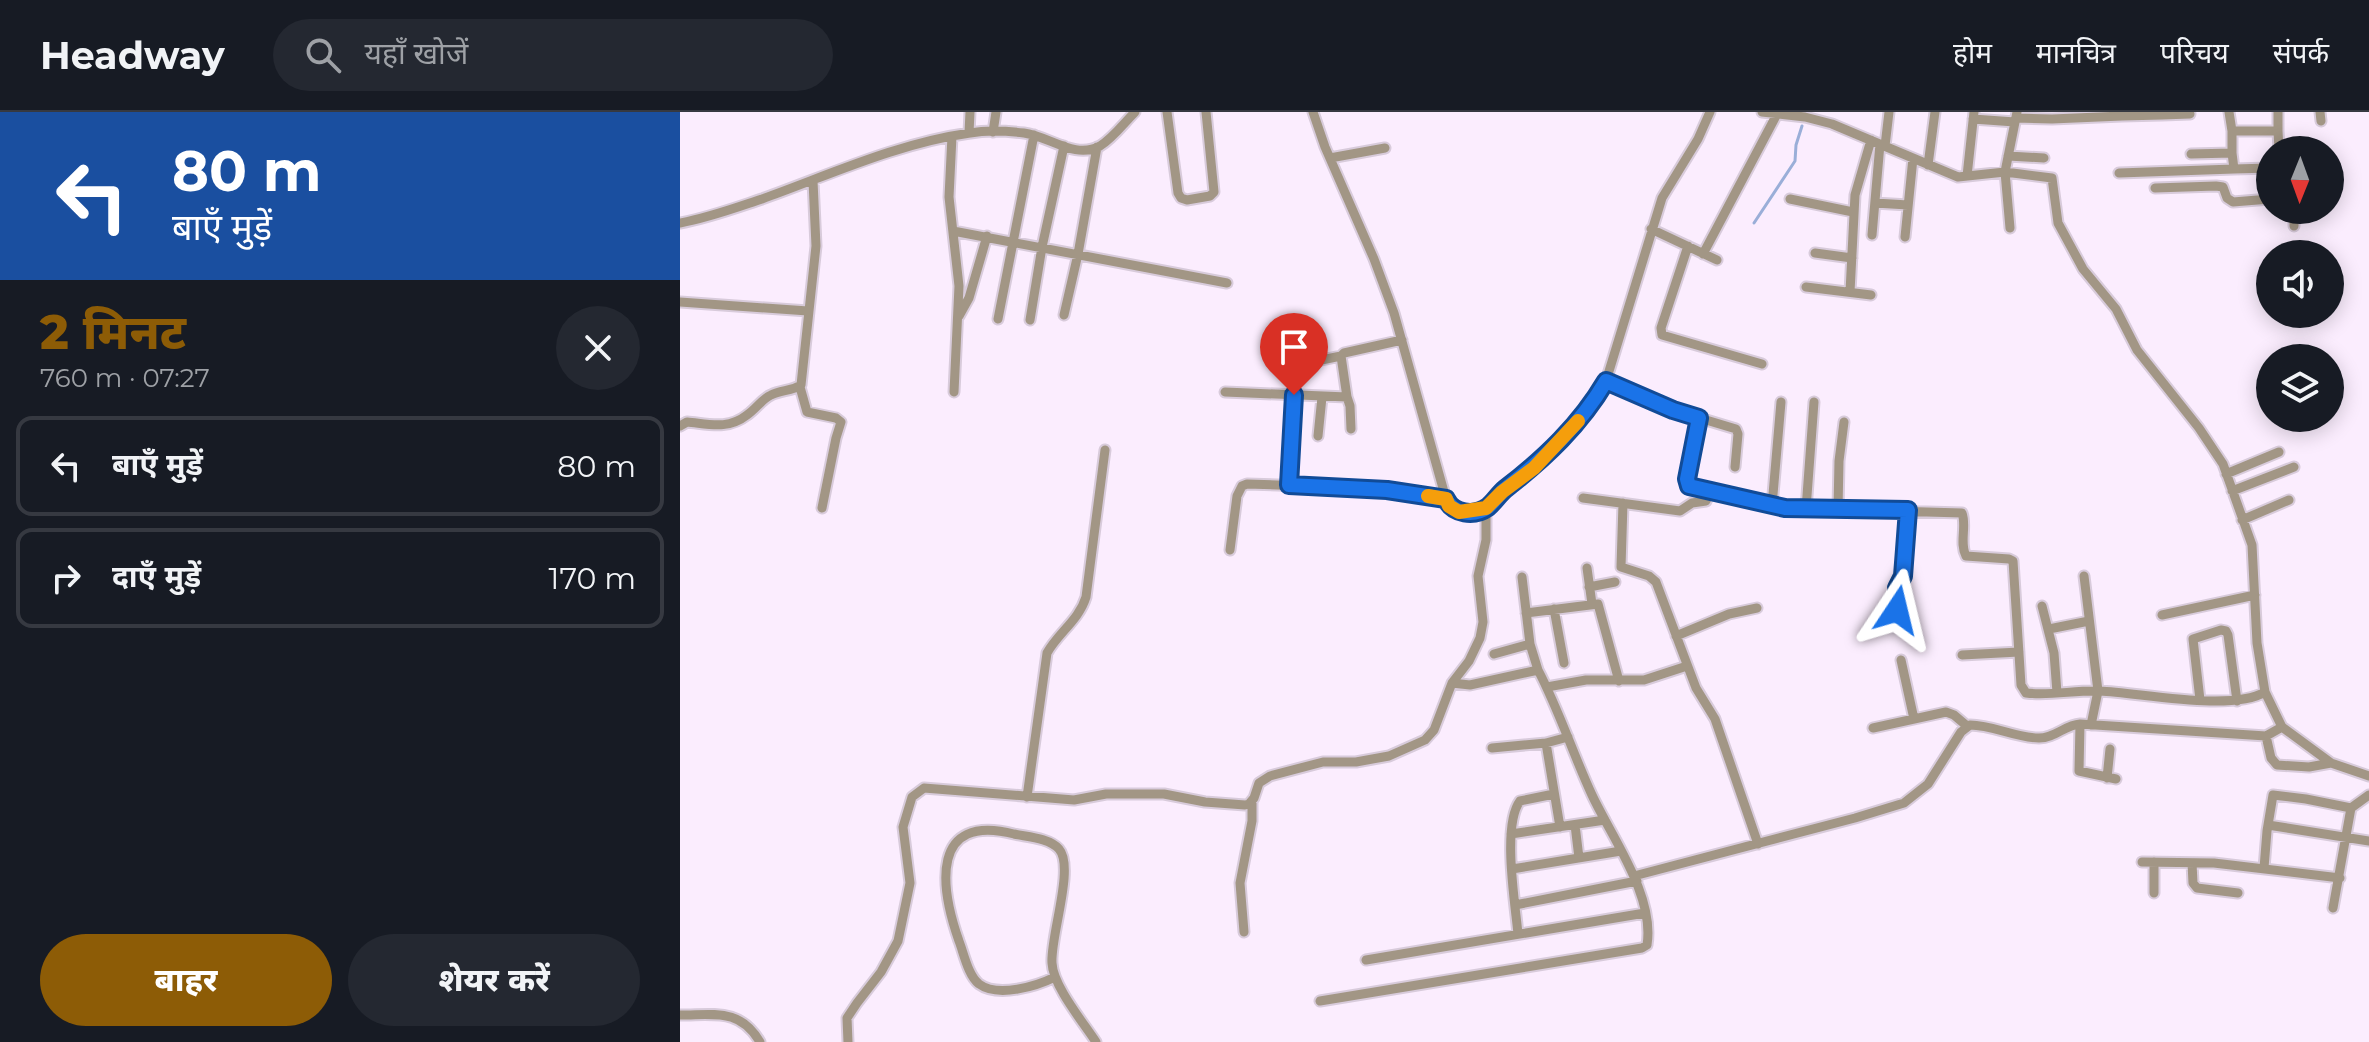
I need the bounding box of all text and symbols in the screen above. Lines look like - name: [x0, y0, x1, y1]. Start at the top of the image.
- search box: [273, 19, 833, 91]
- text: Headway: [40, 32, 225, 79]
- icon: search: [301, 33, 345, 77]
- text: यहाँ खोजें: [365, 35, 468, 72]
- text: होम: [1953, 36, 1992, 70]
- text: मानचित्र: [2036, 36, 2116, 70]
- text: परिचय: [2160, 36, 2229, 70]
- text: संपर्क: [2273, 36, 2329, 70]
- north arrow: [2256, 136, 2344, 224]
- map controls: [2256, 136, 2344, 432]
- text: 80 m: [172, 137, 322, 205]
- icon: left: [40, 144, 144, 248]
- text: बाएँ मुड़ें: [172, 205, 272, 249]
- button: sound: [2256, 240, 2344, 328]
- text: 2 मिनट: [40, 303, 186, 361]
- button: close: [556, 306, 640, 390]
- pin: [1260, 313, 1328, 395]
- icon: arrive: [1272, 325, 1316, 369]
- button: layers: [2256, 344, 2344, 432]
- text: 760 m · 07:27: [40, 362, 210, 394]
- icon: left: [44, 444, 88, 488]
- text: बाएँ मुड़ें: [112, 446, 203, 483]
- text: 80 m: [557, 448, 636, 485]
- icon: right: [44, 556, 88, 600]
- text: दाएँ मुड़ें: [112, 558, 201, 595]
- text: 170 m: [549, 560, 636, 597]
- position arrow: [1855, 568, 1939, 652]
- button: बाहर: [40, 934, 332, 1026]
- button: शेयर करें: [348, 934, 640, 1026]

